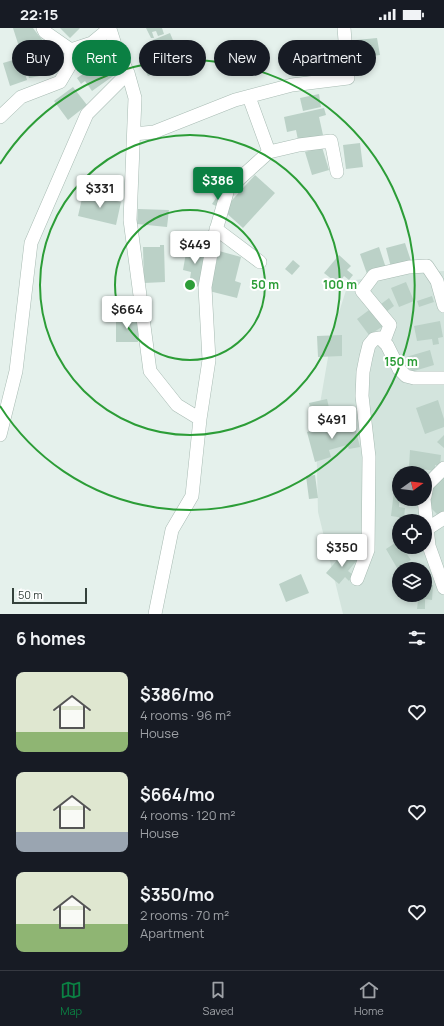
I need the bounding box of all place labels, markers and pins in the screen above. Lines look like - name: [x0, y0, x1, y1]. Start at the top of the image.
- pin: $386: [194, 167, 242, 201]
- pin: $331: [76, 175, 124, 209]
- pin: $449: [171, 231, 219, 265]
- centre of rings: [183, 278, 197, 292]
- pin: $664: [103, 296, 151, 330]
- pin: $491: [308, 406, 356, 440]
- pin: $350: [318, 534, 366, 568]

